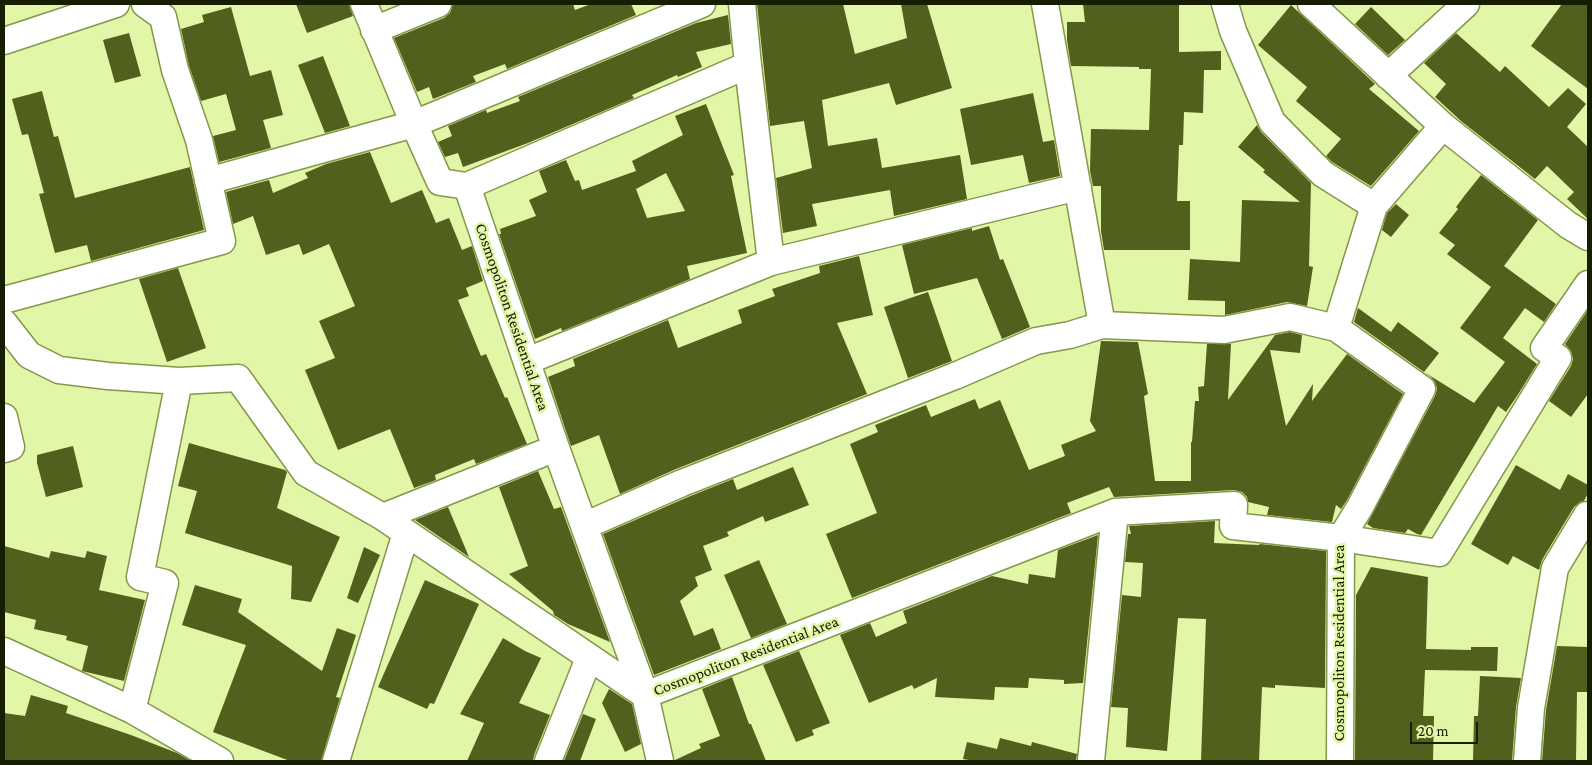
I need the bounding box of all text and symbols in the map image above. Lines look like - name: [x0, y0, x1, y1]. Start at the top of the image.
- street label: Cosmopoliton Residential Area: [471, 221, 553, 413]
- street label: Cosmopoliton Residential Area: [1329, 544, 1349, 742]
- street label: Cosmopoliton Residential Area: [651, 612, 841, 700]
- scale bar: [1412, 712, 1480, 744]
- text: 20 m: [1418, 723, 1449, 739]

